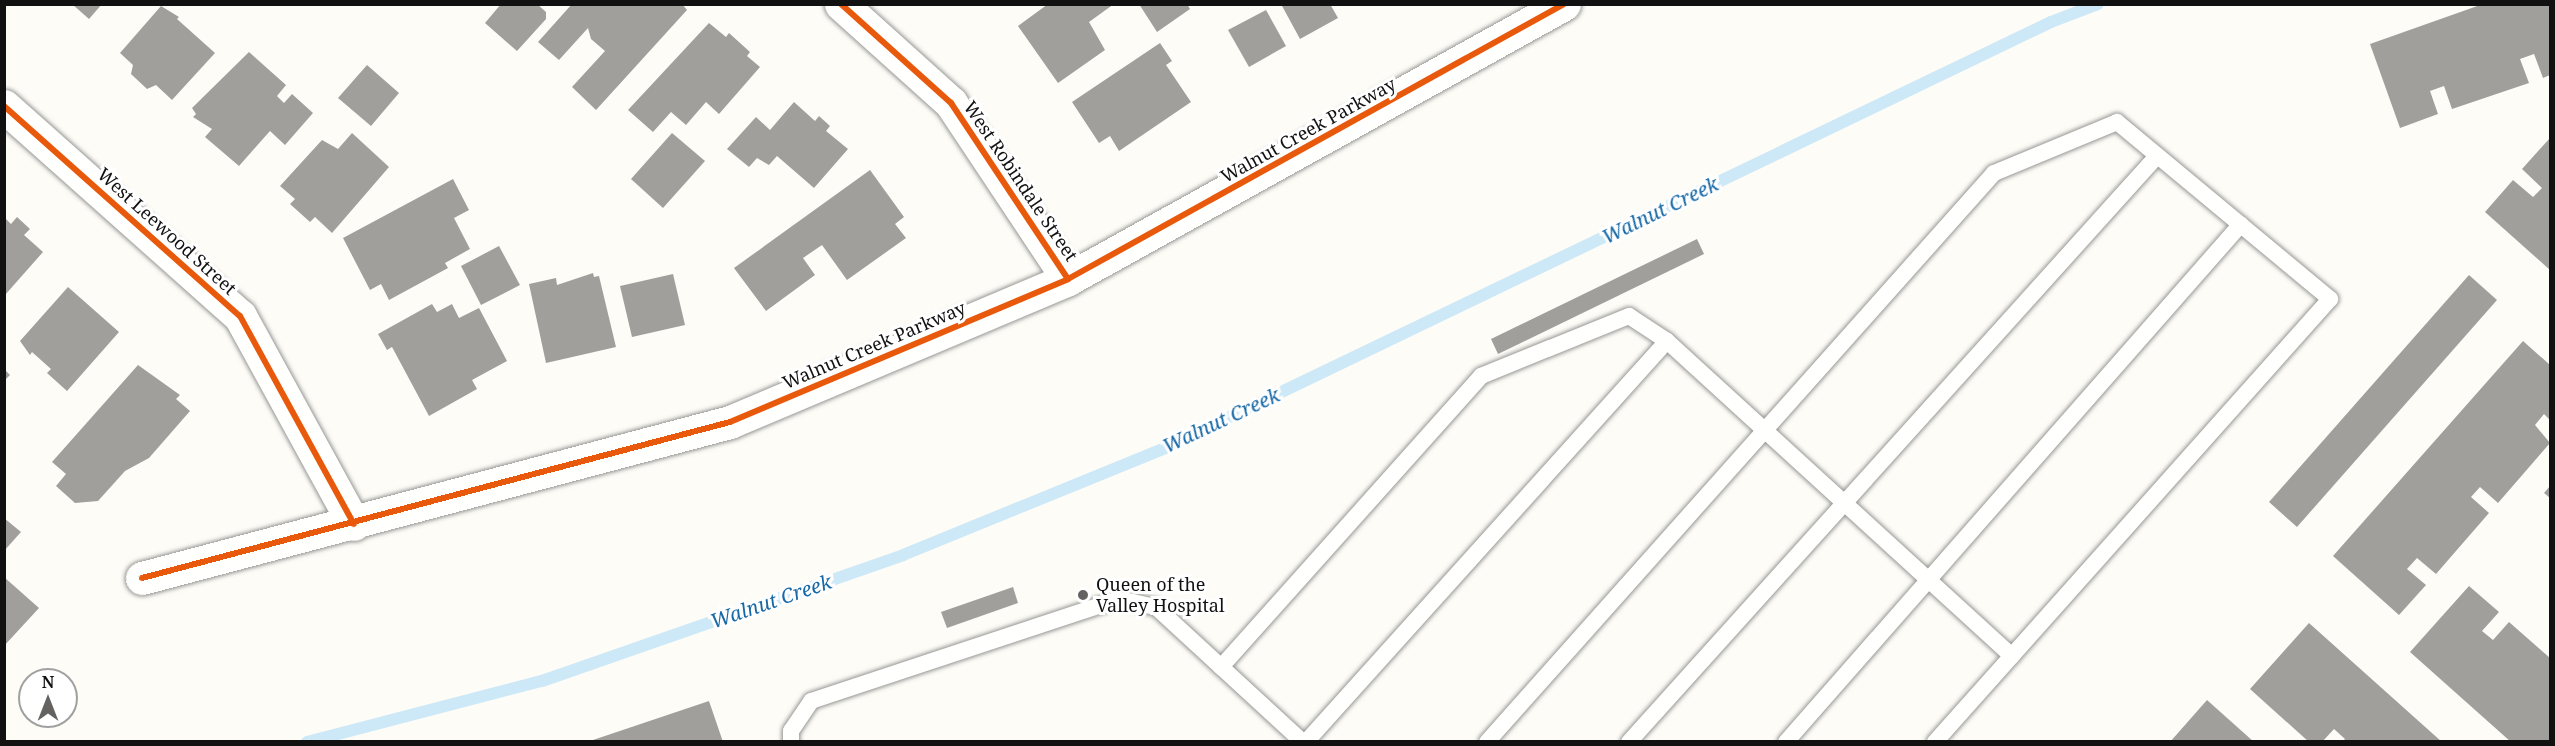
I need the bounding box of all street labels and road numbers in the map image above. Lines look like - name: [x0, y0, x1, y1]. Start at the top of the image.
- street label: Walnut Creek Parkway: [1217, 73, 1399, 187]
- street label: West Robindale Street: [959, 97, 1083, 265]
- street label: West Leewood Street: [93, 163, 241, 299]
- street label: Walnut Creek Parkway: [779, 297, 969, 393]

